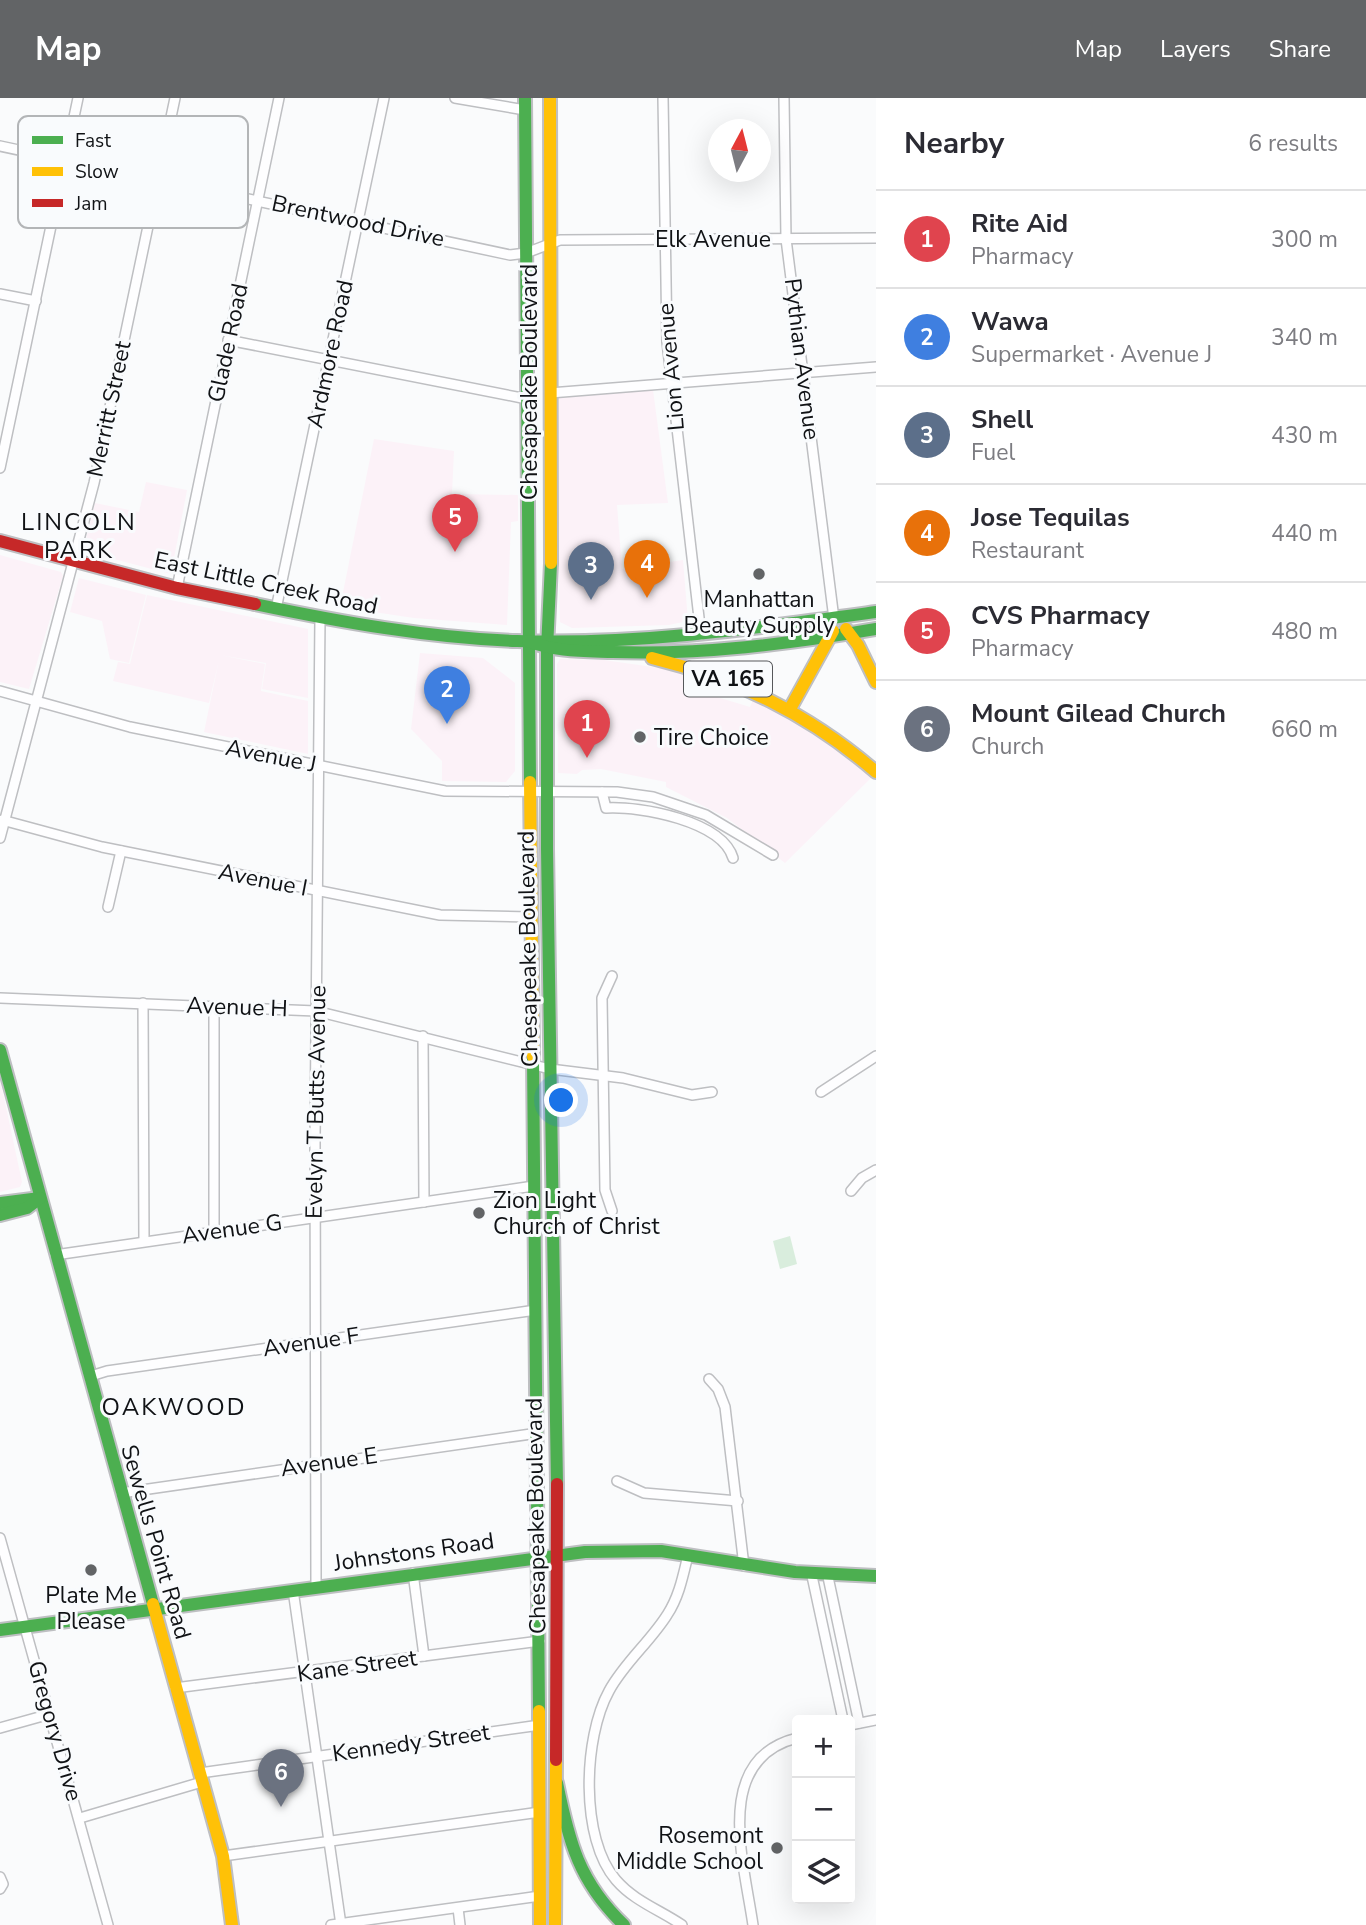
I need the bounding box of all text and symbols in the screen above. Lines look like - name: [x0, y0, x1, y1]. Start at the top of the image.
- text: Map: [35, 27, 102, 72]
- text: Map: [1075, 33, 1122, 65]
- text: Layers: [1160, 33, 1231, 65]
- text: Share: [1269, 33, 1331, 65]
- legend: [18, 116, 248, 228]
- north arrow: [708, 119, 771, 182]
- text: Nearby: [904, 123, 1004, 164]
- text: Fast: [75, 128, 111, 154]
- text: 6 results: [1248, 128, 1338, 159]
- text: Slow: [75, 159, 119, 185]
- street label: Brentwood Drive: [269, 188, 447, 254]
- text: Jam: [74, 191, 108, 217]
- text: Rite Aid: [971, 206, 1068, 241]
- street label: Elk Avenue: [655, 224, 771, 255]
- text: 1: [920, 224, 934, 255]
- text: 300 m: [1271, 224, 1338, 255]
- text: Pharmacy: [971, 241, 1073, 272]
- street label: Chesapeake Boulevard: [514, 264, 545, 500]
- street label: Pythian Avenue: [777, 276, 827, 442]
- street label: Ardmore Road: [299, 277, 361, 431]
- street label: Glade Road: [200, 281, 256, 405]
- street label: Lion Avenue: [650, 302, 692, 432]
- text: Wawa: [971, 304, 1049, 339]
- text: 2: [920, 322, 934, 353]
- text: 340 m: [1271, 322, 1338, 353]
- street label: Merritt Street: [79, 337, 139, 480]
- text: Supermarket · Avenue J: [971, 339, 1212, 370]
- text: Shell: [971, 402, 1033, 437]
- text: 3: [920, 420, 934, 451]
- text: 430 m: [1271, 420, 1338, 451]
- text: Fuel: [971, 437, 1015, 468]
- pin: 5: [432, 494, 478, 552]
- text: Jose Tequilas: [971, 500, 1130, 535]
- district label: LINCOLN PARK: [21, 506, 137, 566]
- text: 4: [920, 518, 934, 549]
- text: 440 m: [1271, 518, 1338, 549]
- text: Restaurant: [971, 535, 1084, 566]
- pin: 4: [624, 540, 670, 598]
- pin: 3: [568, 542, 614, 600]
- street label: East Little Creek Road: [151, 544, 381, 622]
- marker: Manhattan Beauty Supply: [751, 566, 767, 582]
- place label: Manhattan Beauty Supply: [683, 584, 835, 641]
- text: CVS Pharmacy: [971, 598, 1150, 633]
- text: 5: [920, 616, 934, 647]
- text: 480 m: [1271, 616, 1338, 647]
- text: Pharmacy: [971, 633, 1073, 664]
- road number: VA 165: [684, 662, 772, 696]
- pin: 2: [424, 666, 470, 724]
- text: Mount Gilead Church: [971, 696, 1226, 731]
- pin: 1: [564, 700, 610, 758]
- text: 6: [920, 714, 934, 745]
- text: 660 m: [1271, 714, 1338, 745]
- place label: Tire Choice: [654, 722, 769, 753]
- marker: Tire Choice: [632, 729, 648, 745]
- text: Church: [971, 731, 1044, 762]
- street label: Avenue J: [223, 732, 319, 780]
- street label: Chesapeake Boulevard: [510, 830, 546, 1068]
- street label: Avenue I: [216, 856, 310, 904]
- street label: Evelyn T Butts Avenue: [298, 985, 334, 1219]
- street label: Avenue H: [186, 990, 288, 1024]
- your location: [544, 1083, 578, 1117]
- place label: Zion Light Church of Christ: [493, 1185, 660, 1242]
- marker: Zion Light Church of Christ: [471, 1205, 487, 1221]
- street label: Avenue G: [180, 1207, 284, 1251]
- street label: Avenue F: [261, 1320, 361, 1364]
- district label: OAKWOOD: [102, 1391, 246, 1423]
- street label: Chesapeake Boulevard: [518, 1397, 554, 1635]
- street label: Avenue E: [279, 1440, 379, 1484]
- street label: Sewells Point Road: [113, 1441, 199, 1643]
- street label: Johnstons Road: [331, 1525, 496, 1579]
- marker: Plate Me Please: [83, 1562, 99, 1578]
- place label: Plate Me Please: [45, 1580, 137, 1637]
- street label: Kane Street: [295, 1642, 420, 1690]
- street label: Gregory Drive: [20, 1657, 90, 1805]
- map controls: [792, 1715, 855, 1904]
- button: +: [792, 1715, 855, 1778]
- street label: Kennedy Street: [330, 1716, 493, 1769]
- pin: 6: [258, 1749, 304, 1807]
- button: −: [792, 1778, 855, 1841]
- place label: Rosemont Middle School: [616, 1820, 764, 1877]
- marker: Rosemont Middle School: [769, 1840, 785, 1856]
- button: layers: [792, 1841, 855, 1904]

